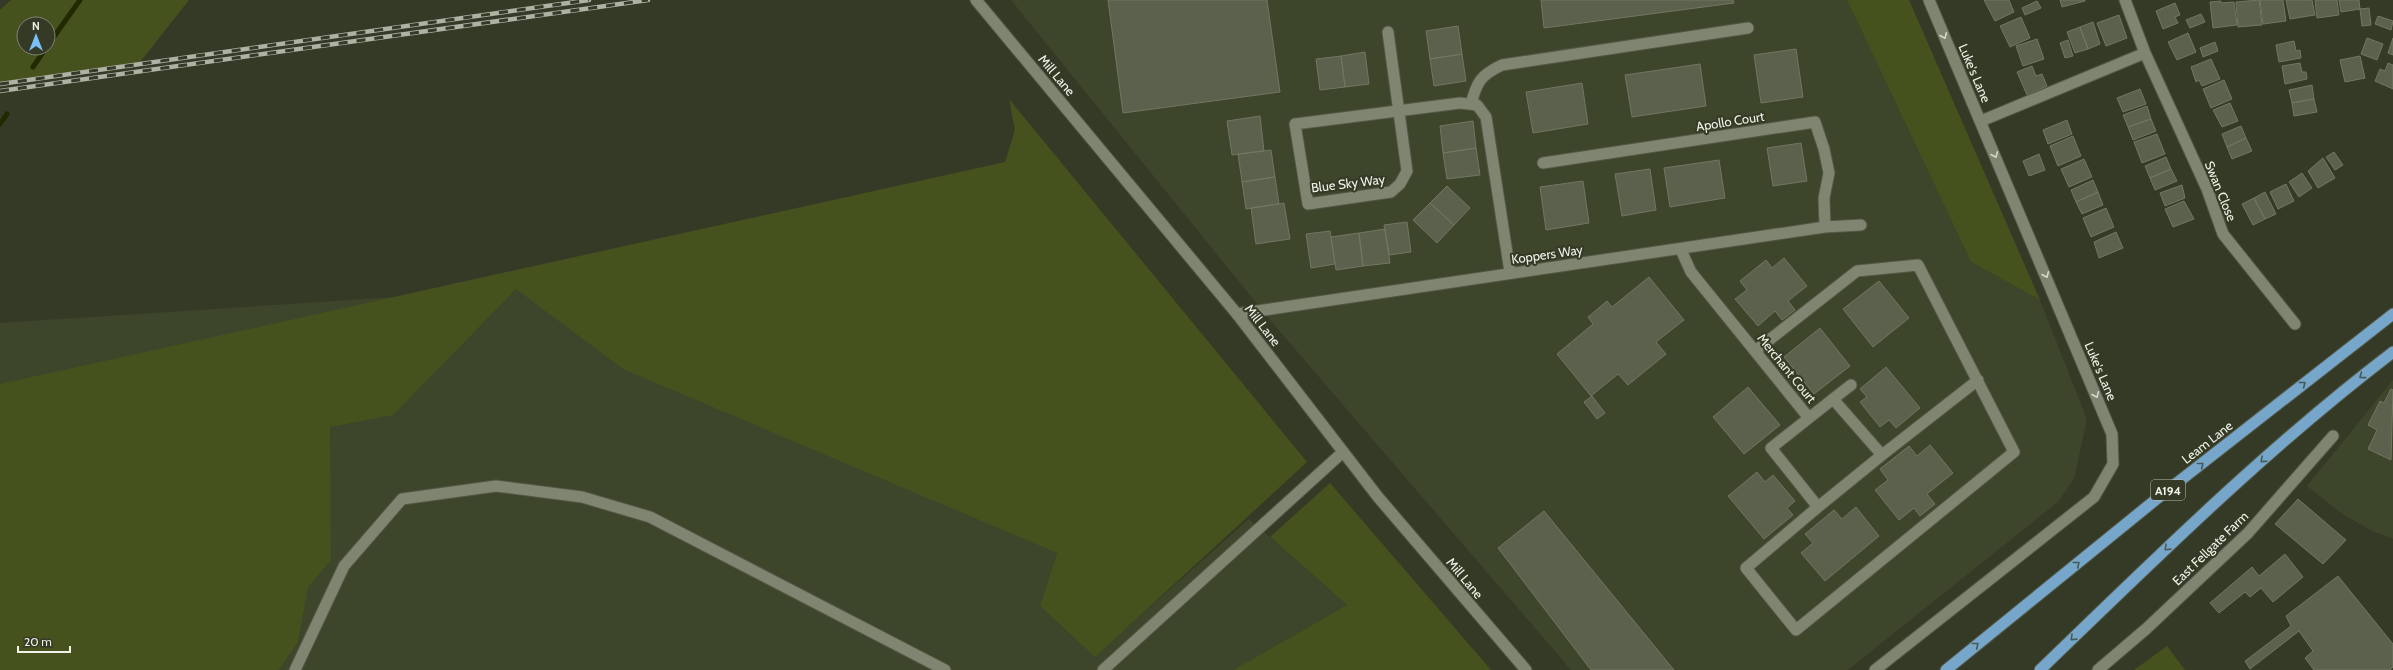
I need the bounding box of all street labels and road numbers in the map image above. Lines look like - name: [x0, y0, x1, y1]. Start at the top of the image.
- street label: Luke's Lane: [1955, 41, 1995, 105]
- street label: Mill Lane: [1035, 51, 1079, 99]
- street label: Apollo Court: [1695, 108, 1766, 134]
- street label: Swan Close: [2202, 159, 2240, 224]
- street label: Blue Sky Way: [1310, 170, 1386, 195]
- street label: Koppers Way: [1510, 241, 1584, 267]
- street label: Mill Lane: [1242, 301, 1285, 349]
- street label: Merchant Court: [1754, 330, 1820, 407]
- street label: Luke's Lane: [2081, 339, 2121, 403]
- street label: Leam Lane: [2178, 417, 2236, 467]
- road number: A194: [2151, 480, 2185, 500]
- street label: East Fellgate Farm: [2169, 508, 2251, 588]
- street label: Mill Lane: [1443, 554, 1487, 602]

